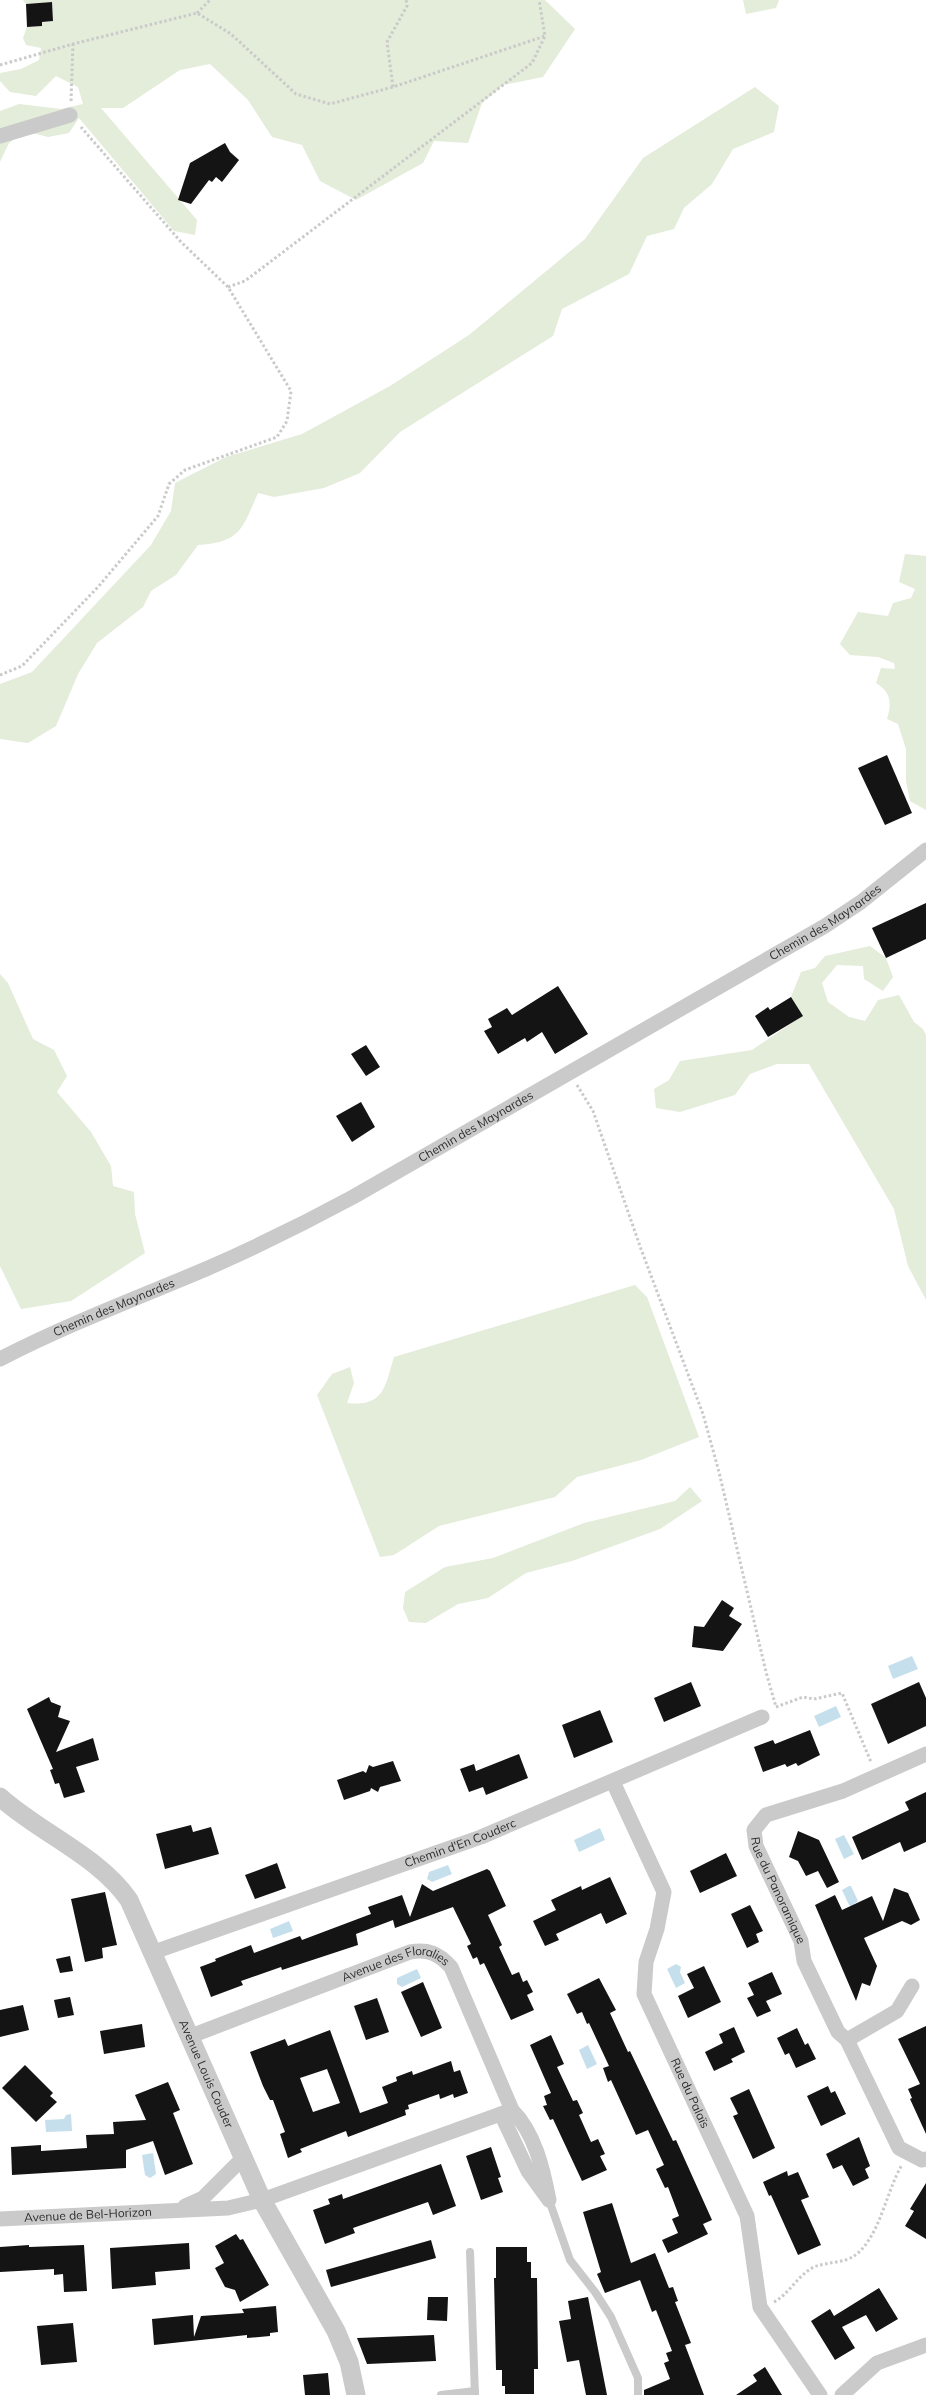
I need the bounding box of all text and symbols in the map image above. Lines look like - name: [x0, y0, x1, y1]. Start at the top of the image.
- street label: Chemin des Maynardes: [766, 881, 884, 963]
- street label: Chemin des Maynardes: [415, 1087, 536, 1165]
- street label: Chemin des Maynardes: [51, 1275, 177, 1339]
- street label: Chemin d'En Couderc: [402, 1815, 518, 1870]
- street label: Rue du Panoramique: [748, 1836, 809, 1946]
- street label: Avenue des Floralies: [339, 1943, 453, 1985]
- street label: Avenue Louis Couder: [176, 2017, 237, 2131]
- street label: Rue du Palaïs: [668, 2055, 713, 2130]
- street label: Avenue de Bel-Horizon: [24, 2204, 152, 2225]

